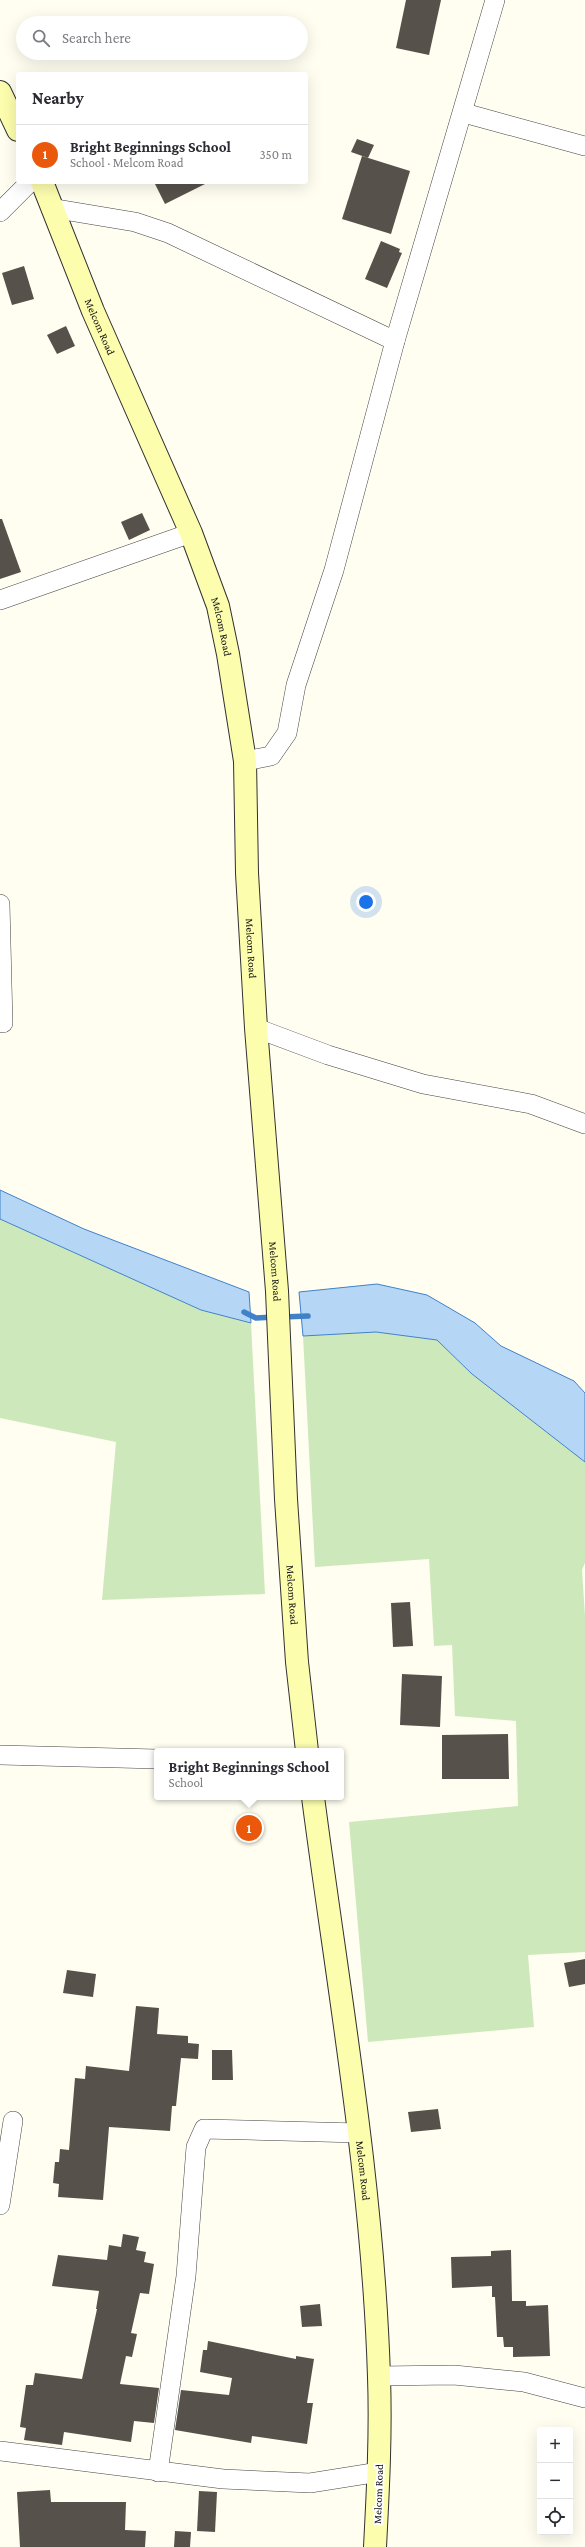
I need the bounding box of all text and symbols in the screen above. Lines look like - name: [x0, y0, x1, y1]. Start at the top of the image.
- search box: [16, 16, 308, 60]
- icon: search: [30, 27, 52, 49]
- text: Search here: [62, 30, 131, 46]
- text: Nearby: [32, 89, 84, 108]
- text: Bright Beginnings School: [70, 139, 231, 155]
- text: 1: [43, 147, 47, 162]
- text: 350 m: [259, 147, 292, 162]
- text: School · Melcom Road: [70, 155, 184, 170]
- street label: Melcom Road: [83, 297, 118, 357]
- street label: Melcom Road: [209, 595, 234, 657]
- your location: [356, 892, 376, 912]
- street label: Melcom Road: [244, 918, 259, 979]
- street label: Melcom Road: [267, 1241, 283, 1302]
- street label: Melcom Road: [284, 1564, 300, 1625]
- popup: [154, 1748, 344, 1800]
- text: Bright Beginnings School: [169, 1759, 329, 1775]
- text: School: [169, 1775, 203, 1790]
- pin: 1: [236, 1813, 262, 1843]
- street label: Melcom Road: [354, 2140, 373, 2201]
- map controls: [537, 2427, 573, 2535]
- button: +: [537, 2427, 573, 2463]
- button: −: [537, 2463, 573, 2499]
- street label: Melcom Road: [371, 2464, 385, 2524]
- button: locate: [537, 2499, 573, 2535]

